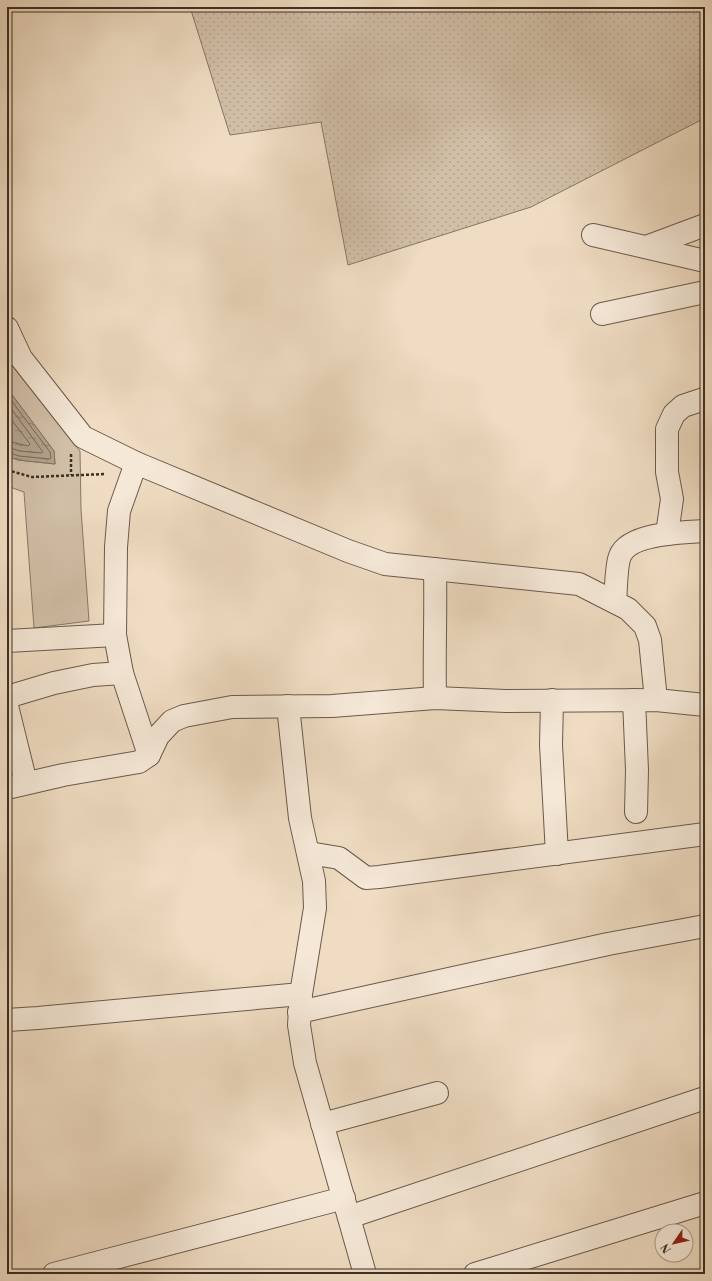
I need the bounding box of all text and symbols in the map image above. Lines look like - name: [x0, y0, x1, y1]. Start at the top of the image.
- north arrow: [654, 1223, 694, 1263]
- text: N: [658, 1240, 675, 1256]

